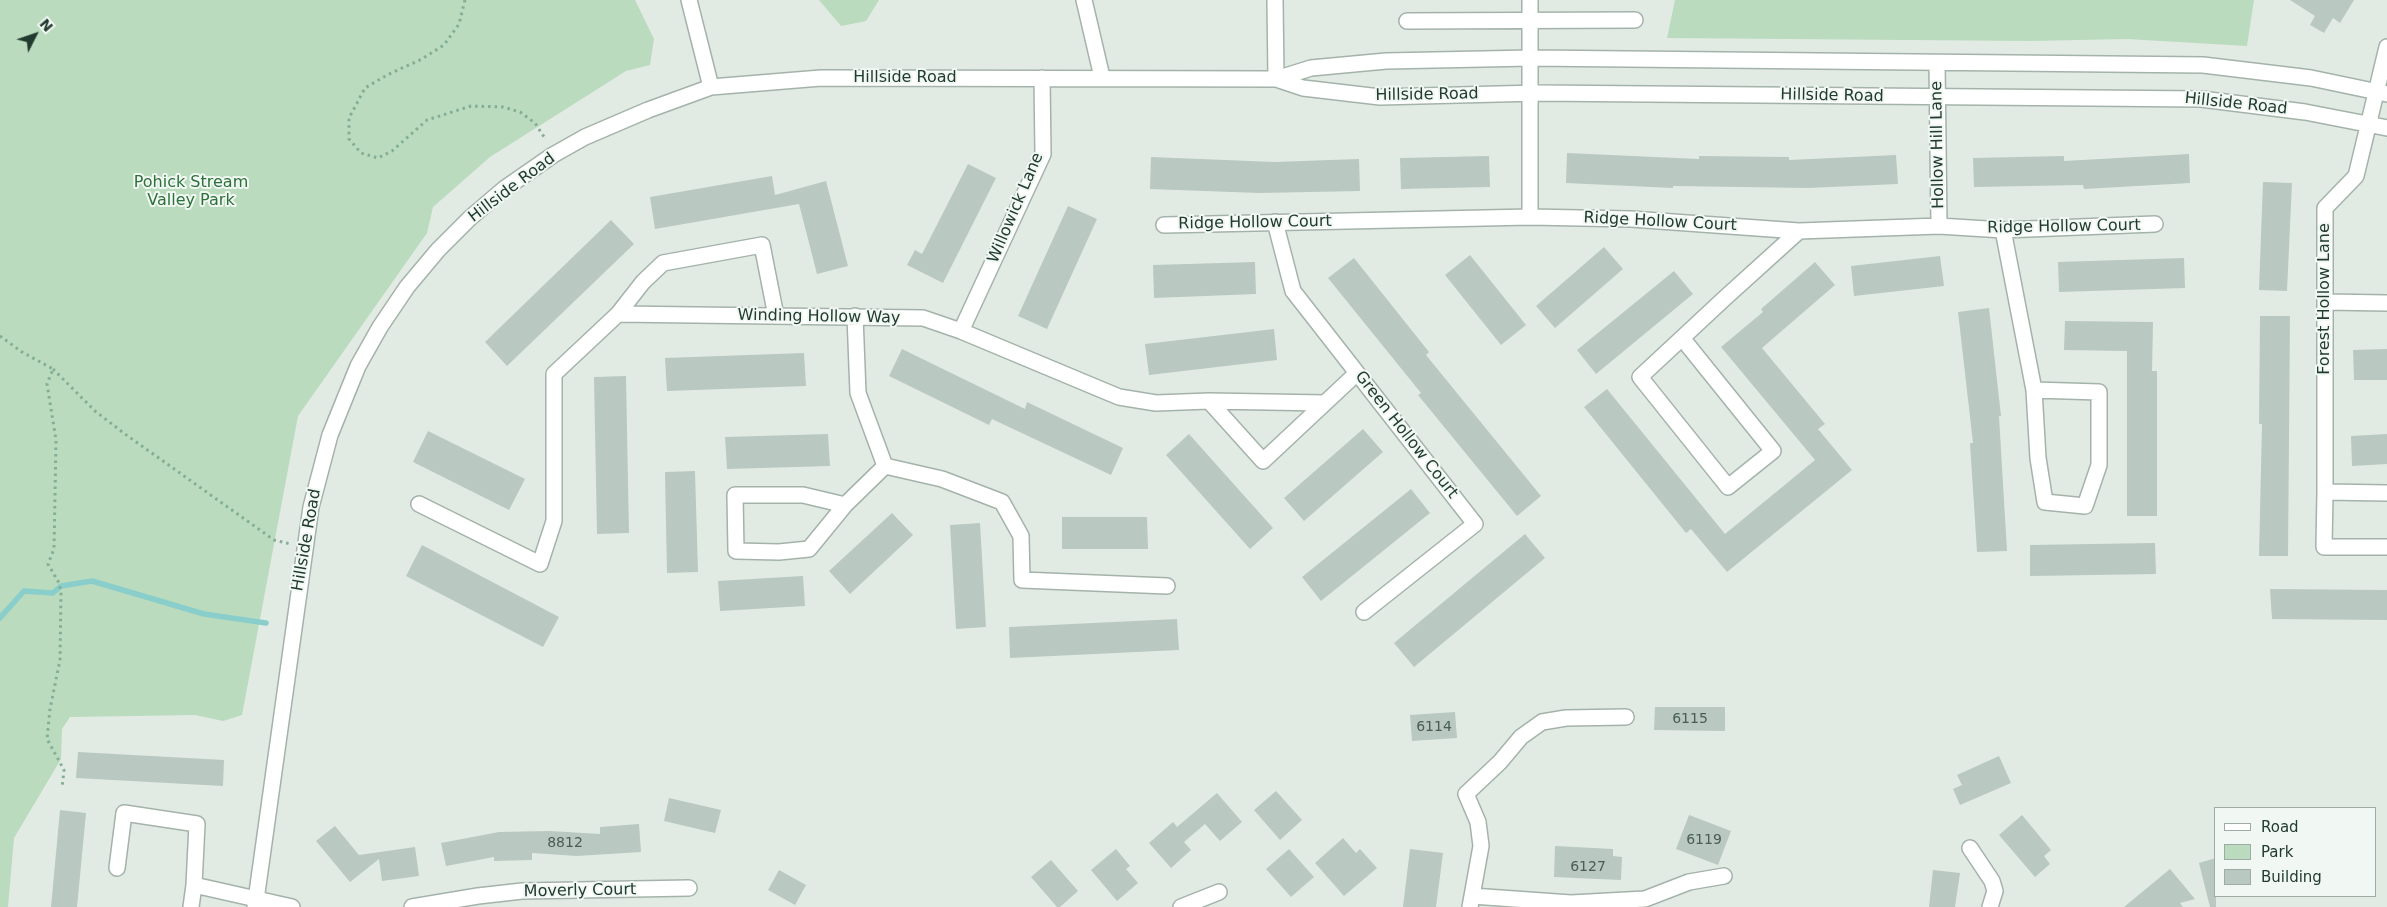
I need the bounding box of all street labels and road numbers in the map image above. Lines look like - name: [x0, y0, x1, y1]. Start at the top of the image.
- street label: Hillside Road: [853, 68, 957, 88]
- street label: Hollow Hill Lane: [1927, 81, 1949, 209]
- street label: Hillside Road: [1375, 84, 1479, 106]
- street label: Hillside Road: [1780, 85, 1884, 107]
- street label: Hillside Road: [2184, 89, 2288, 119]
- street label: Hillside Road: [465, 149, 559, 227]
- street label: Willowick Lane: [984, 150, 1048, 266]
- street label: Ridge Hollow Court: [1583, 208, 1737, 236]
- street label: Ridge Hollow Court: [1178, 212, 1332, 234]
- street label: Ridge Hollow Court: [1987, 216, 2141, 238]
- street label: Forest Hollow Lane: [2315, 223, 2335, 375]
- street label: Winding Hollow Way: [737, 306, 901, 328]
- street label: Green Hollow Court: [1350, 368, 1462, 502]
- street label: Hillside Road: [289, 487, 325, 593]
- street label: Moverly Court: [524, 880, 636, 902]

